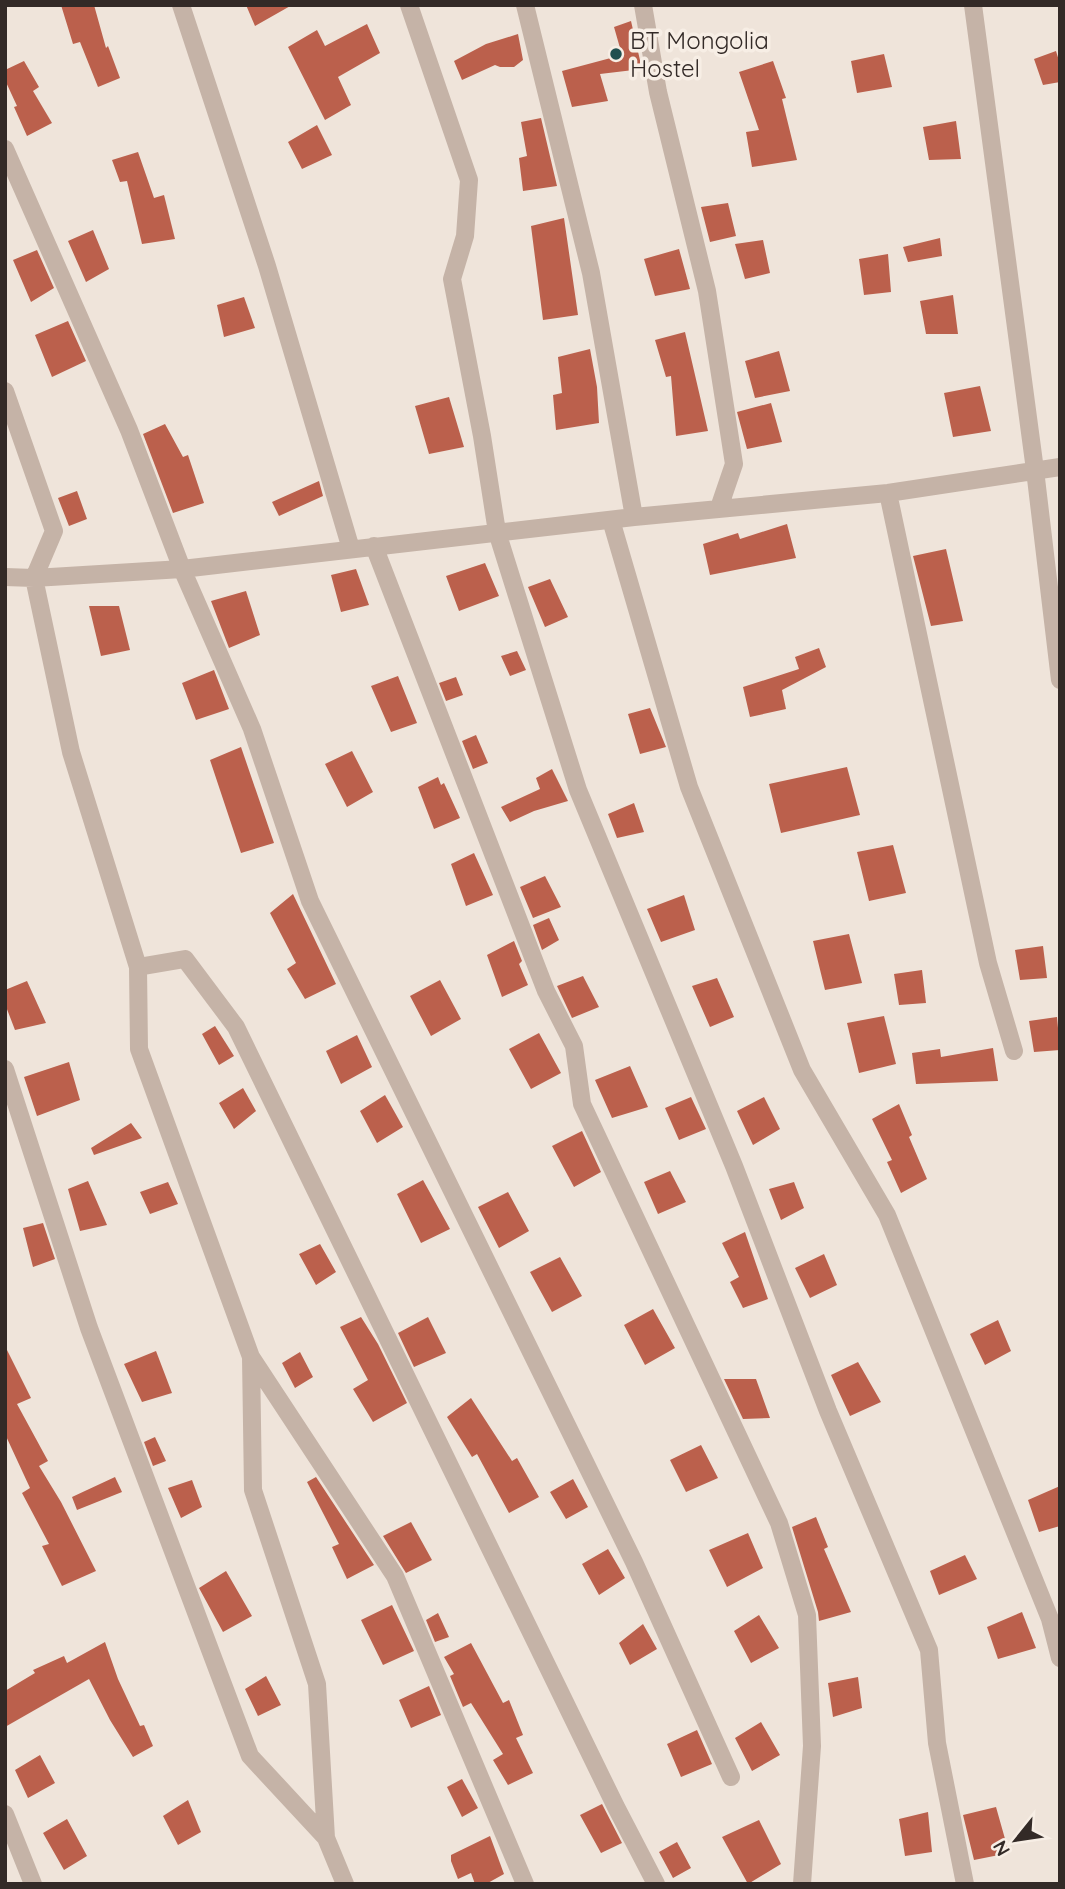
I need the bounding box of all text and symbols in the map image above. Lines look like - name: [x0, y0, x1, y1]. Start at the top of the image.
- place label: BT Mongolia Hostel: [630, 25, 769, 83]
- marker: BT Mongolia Hostel: [608, 46, 624, 62]
- north arrow: [981, 1805, 1051, 1875]
- text: N: [987, 1836, 1015, 1861]

